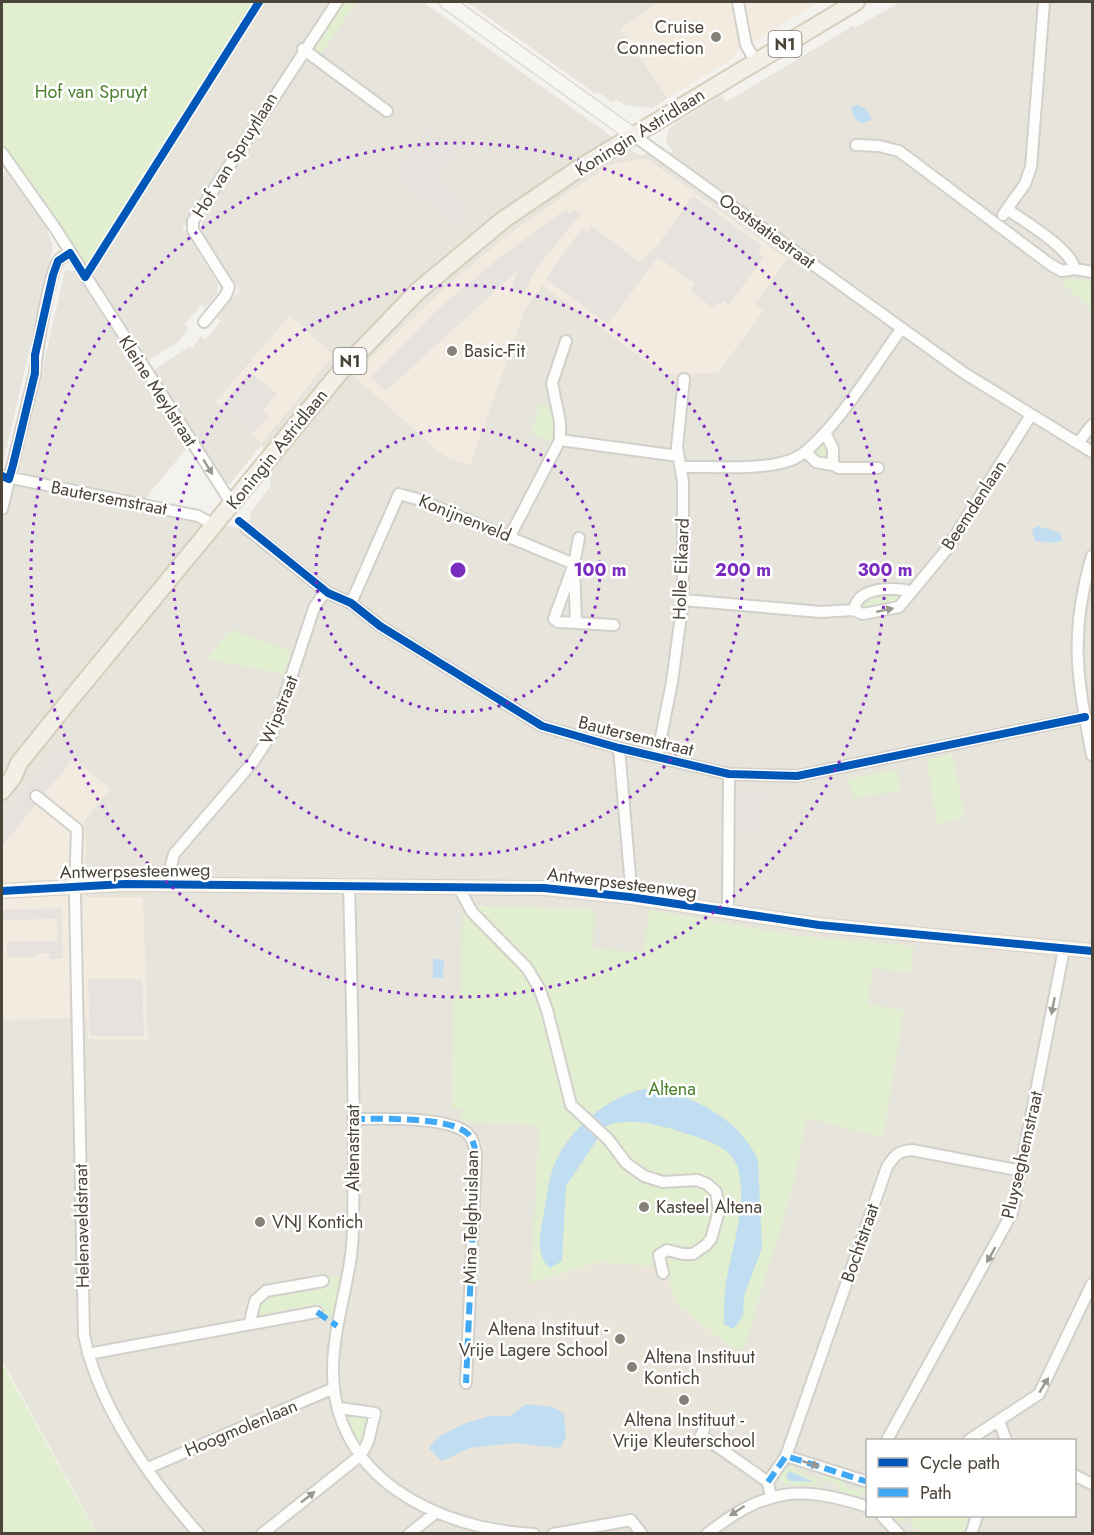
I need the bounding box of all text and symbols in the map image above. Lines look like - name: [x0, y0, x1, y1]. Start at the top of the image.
- place label: Cruise Connection: [617, 14, 704, 61]
- marker: Cruise Connection: [709, 30, 723, 44]
- road number: N1: [768, 31, 802, 57]
- park label: Hof van Spruyt: [35, 79, 148, 105]
- street label: Koningin Astridlaan: [570, 82, 710, 182]
- street label: Hof van Spruytlaan: [186, 87, 284, 223]
- street label: Ooststatiestraat: [713, 187, 821, 275]
- street label: Kleine Meylstraat: [112, 330, 204, 452]
- place label: Basic-Fit: [464, 338, 526, 364]
- marker: Basic-Fit: [445, 344, 459, 358]
- road number: N1: [334, 348, 366, 374]
- street label: Koningin Astridlaan: [220, 383, 334, 515]
- street label: Beemdenlaan: [935, 455, 1013, 555]
- one-way arrow: [202, 459, 213, 475]
- street label: Bautersemstraat: [49, 474, 170, 522]
- street label: Konijnenveld: [415, 488, 515, 548]
- street label: Holle Eikaard: [666, 518, 696, 620]
- text: 100 m: [573, 557, 627, 583]
- text: 200 m: [715, 557, 771, 583]
- text: 300 m: [857, 557, 913, 583]
- centre of rings: [448, 560, 468, 580]
- one-way arrow: [876, 605, 895, 614]
- street label: Wipstraat: [253, 671, 305, 748]
- street label: Bautersemstraat: [576, 709, 697, 763]
- street label: Antwerpsesteenweg: [59, 857, 211, 885]
- street label: Antwerpsesteenweg: [546, 861, 698, 905]
- one-way arrow: [1048, 997, 1057, 1016]
- park label: Altena: [648, 1076, 696, 1102]
- street label: Pluyseghemstraat: [995, 1088, 1049, 1221]
- street label: Altenastraat: [340, 1104, 366, 1192]
- street label: Mina Telghuislaan: [457, 1149, 485, 1285]
- street label: Helenaveldstraat: [68, 1163, 96, 1288]
- place label: Kasteel Altena: [656, 1194, 762, 1220]
- marker: Kasteel Altena: [637, 1200, 651, 1214]
- street label: Bochtstraat: [834, 1200, 886, 1286]
- place label: VNJ Kontich: [272, 1209, 364, 1235]
- marker: VNJ Kontich: [253, 1215, 267, 1229]
- one-way arrow: [986, 1247, 996, 1264]
- place label: Altena Instituut - Vrije Lagere School: [459, 1316, 608, 1363]
- marker: Altena Instituut - Vrije Lagere School: [613, 1332, 627, 1346]
- place label: Altena Instituut Kontich: [644, 1344, 755, 1391]
- marker: Altena Instituut Kontich: [625, 1360, 639, 1374]
- one-way arrow: [1039, 1377, 1050, 1393]
- street label: Hoogmolenlaan: [180, 1393, 302, 1463]
- marker: Altena Instituut - Vrije Kleuterschool: [677, 1393, 691, 1407]
- place label: Altena Instituut - Vrije Kleuterschool: [613, 1407, 755, 1454]
- legend: [866, 1439, 1076, 1517]
- text: Cycle path: [920, 1450, 1000, 1476]
- one-way arrow: [802, 1460, 820, 1469]
- text: Path: [920, 1480, 952, 1506]
- one-way arrow: [300, 1492, 315, 1504]
- one-way arrow: [729, 1506, 745, 1517]

